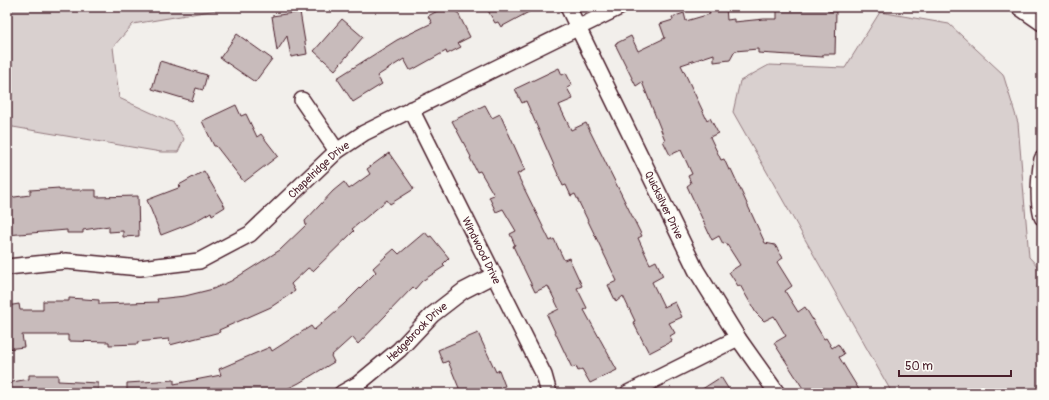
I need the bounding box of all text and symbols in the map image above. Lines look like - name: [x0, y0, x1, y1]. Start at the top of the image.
- street label: Chapelridge Drive: [285, 138, 352, 201]
- street label: Quicksilver Drive: [642, 169, 687, 242]
- street label: Windwood Drive: [459, 215, 504, 287]
- street label: Hedgebrook Drive: [384, 299, 450, 364]
- scale bar: [899, 352, 1011, 378]
- text: 50 m: [905, 359, 933, 374]

